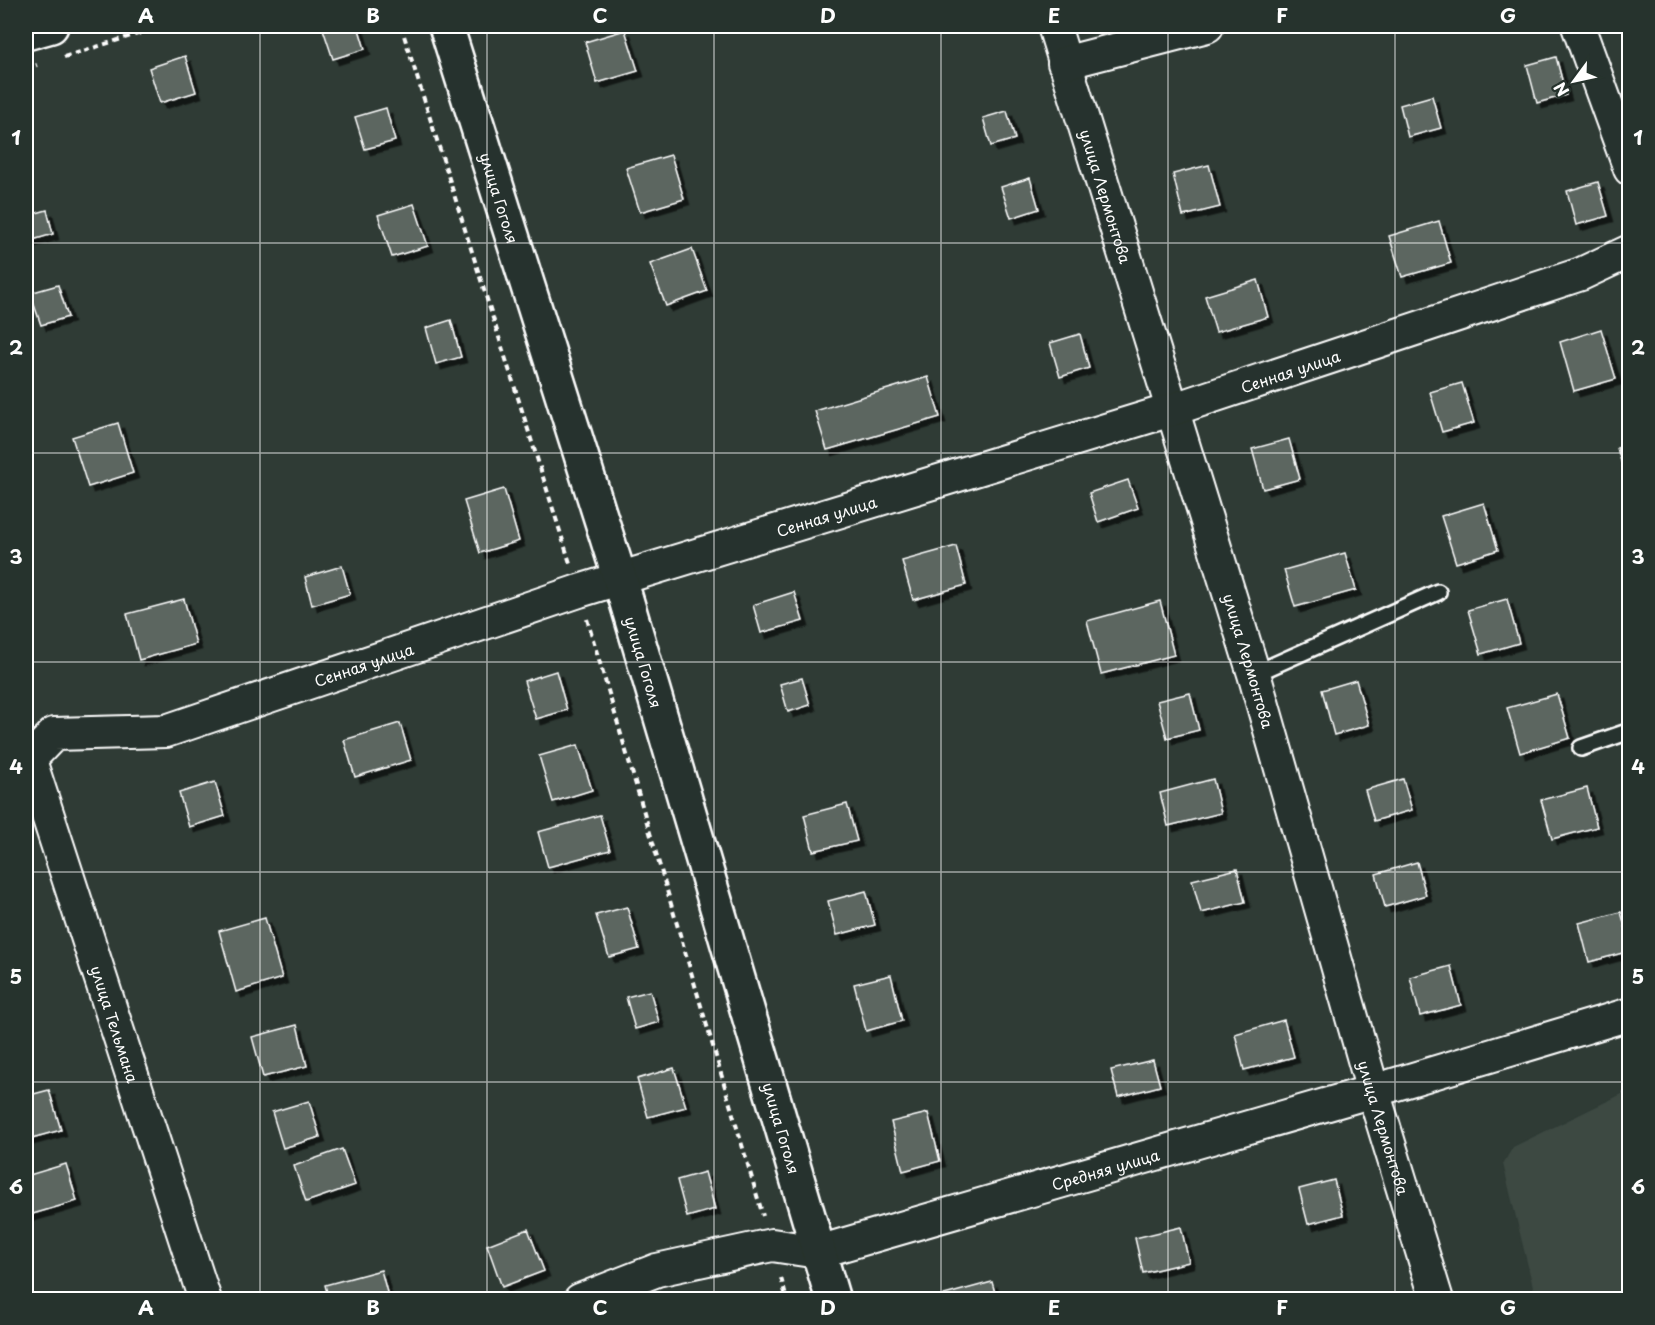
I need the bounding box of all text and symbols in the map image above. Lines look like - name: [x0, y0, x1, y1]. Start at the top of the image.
- text: A: [138, 0, 154, 30]
- text: B: [366, 0, 380, 30]
- text: C: [592, 0, 608, 30]
- text: D: [820, 0, 836, 30]
- text: E: [1048, 0, 1060, 30]
- text: F: [1276, 0, 1288, 30]
- text: G: [1500, 0, 1516, 30]
- north arrow: [1544, 51, 1604, 111]
- text: N: [1547, 78, 1574, 102]
- text: 1: [11, 122, 21, 152]
- text: 1: [1633, 122, 1643, 152]
- street label: улица Лермонтова: [1075, 126, 1138, 267]
- street label: улица Гоголя: [475, 149, 525, 246]
- text: 2: [9, 332, 23, 362]
- text: 2: [1631, 332, 1645, 362]
- street label: Сенная улица: [1237, 343, 1344, 398]
- street label: Сенная улица: [773, 489, 880, 542]
- text: 3: [9, 541, 23, 571]
- text: 3: [1631, 541, 1645, 571]
- street label: улица Лермонтова: [1218, 590, 1280, 731]
- street label: улица Гоголя: [620, 613, 669, 710]
- street label: Сенная улица: [311, 636, 417, 692]
- text: 4: [9, 751, 23, 781]
- text: 4: [1631, 751, 1645, 781]
- text: 5: [10, 961, 22, 991]
- text: 5: [1632, 961, 1644, 991]
- street label: улица Тельмана: [86, 962, 145, 1086]
- street label: улица Лермонтова: [1353, 1057, 1416, 1198]
- street label: улица Гоголя: [758, 1079, 807, 1176]
- street label: Средняя улица: [1049, 1142, 1162, 1195]
- text: 6: [9, 1171, 23, 1201]
- text: 6: [1631, 1171, 1645, 1201]
- text: A: [138, 1292, 154, 1322]
- text: B: [366, 1292, 380, 1322]
- text: C: [592, 1292, 608, 1322]
- text: D: [820, 1292, 836, 1322]
- text: E: [1048, 1292, 1060, 1322]
- text: F: [1276, 1292, 1288, 1322]
- text: G: [1500, 1292, 1516, 1322]

